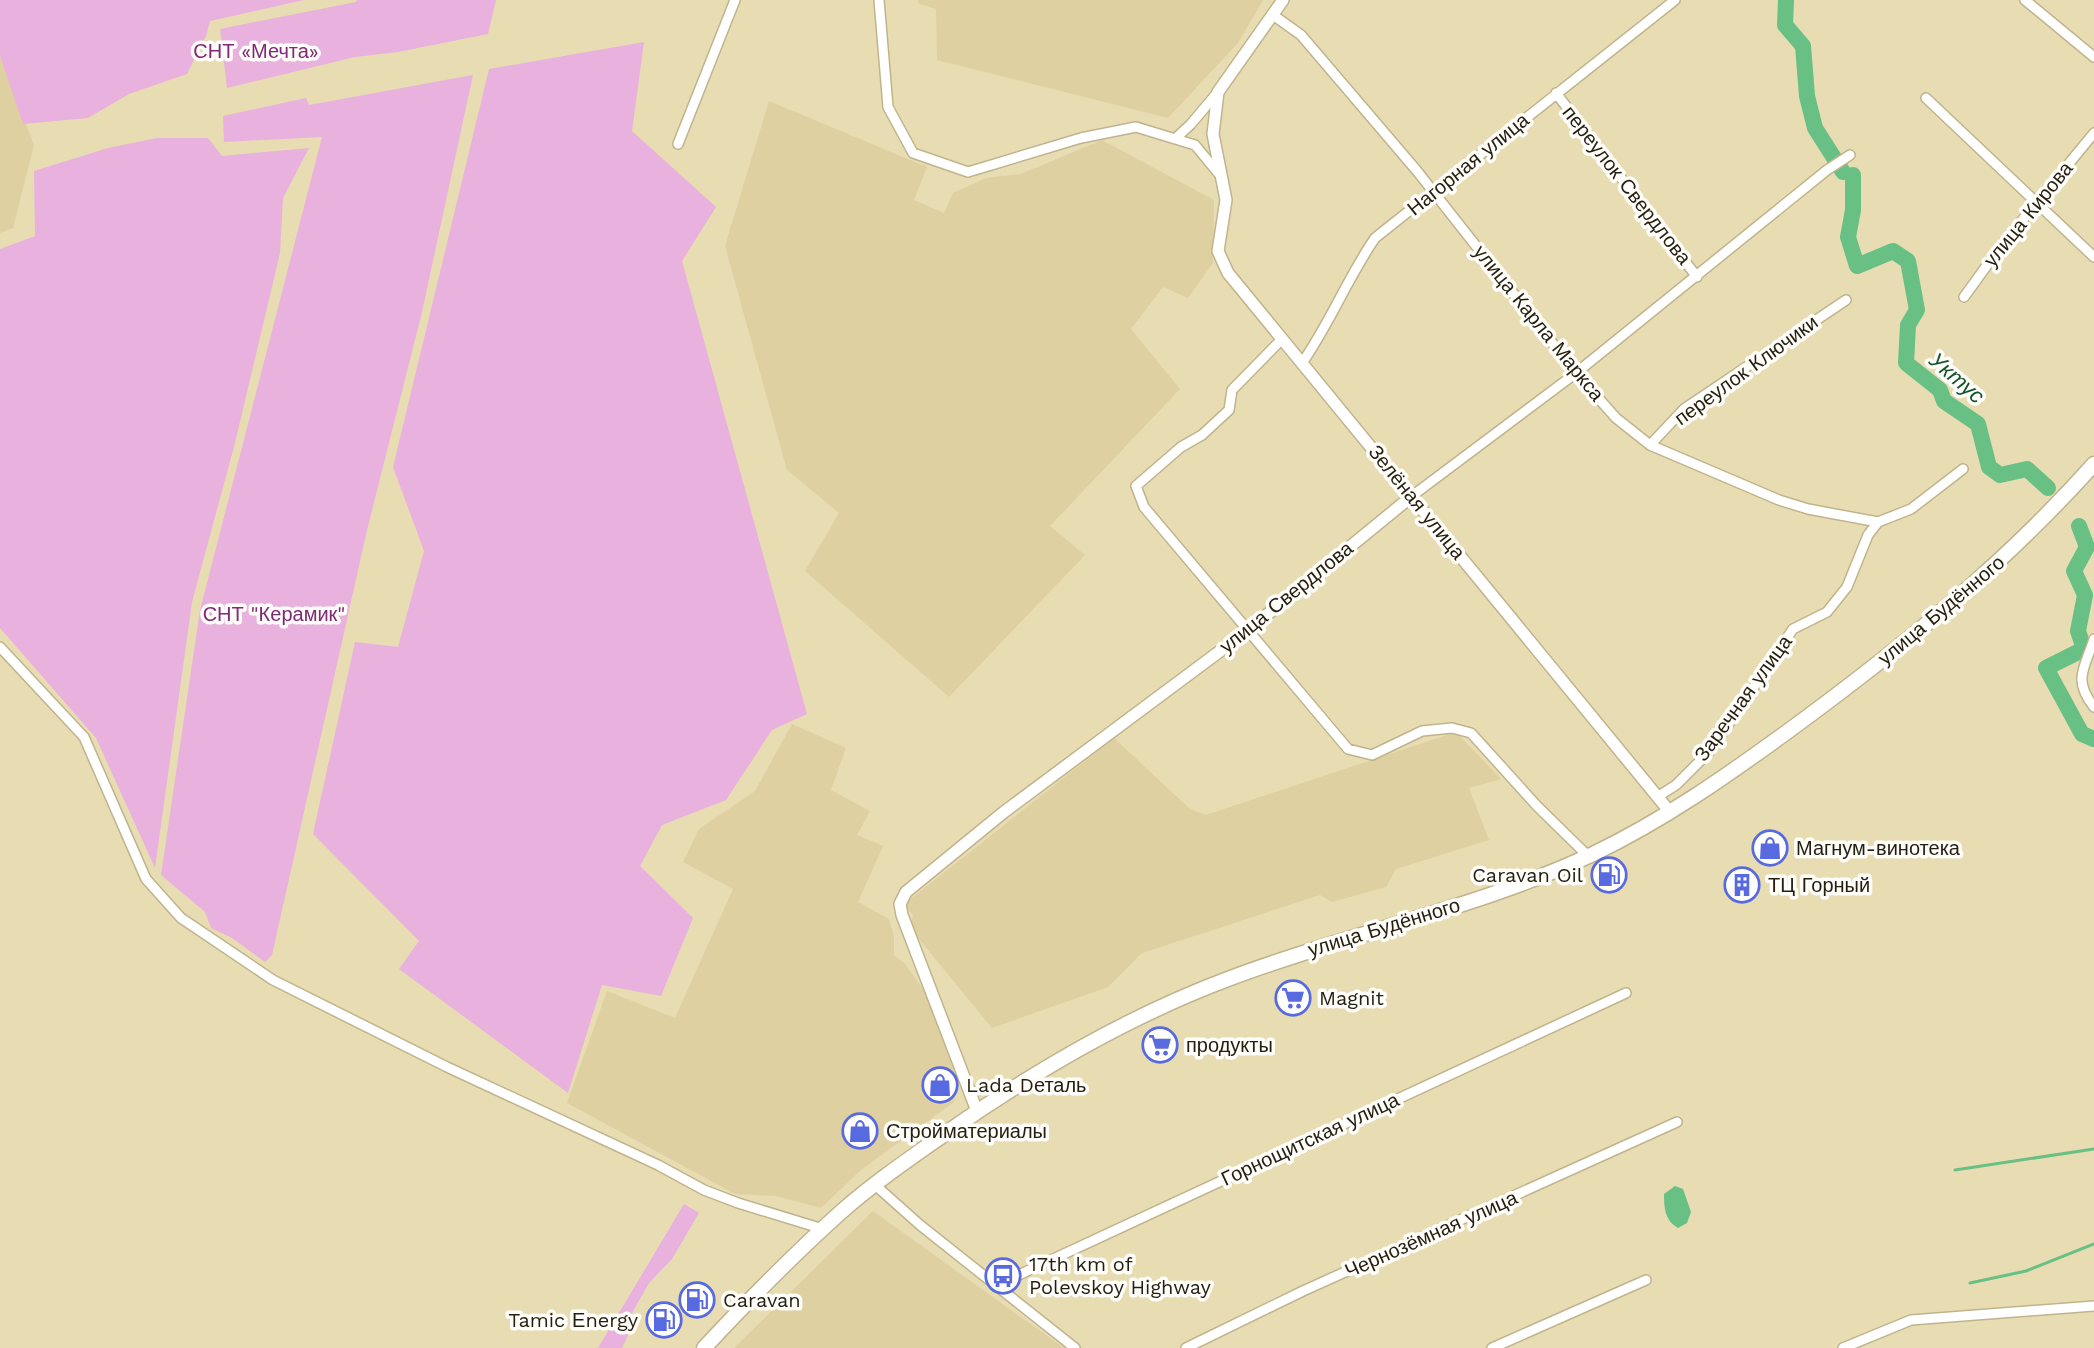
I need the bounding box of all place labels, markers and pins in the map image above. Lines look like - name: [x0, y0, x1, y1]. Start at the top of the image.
- shop icon: Магнум-винотека: [1751, 829, 1789, 867]
- place label: Магнум-винотека: [1796, 836, 1961, 860]
- fuel station icon: Caravan Oil: [1590, 856, 1628, 894]
- place label: Caravan Oil: [1472, 863, 1583, 887]
- building icon: ТЦ Горный: [1723, 866, 1761, 904]
- place label: ТЦ Горный: [1768, 873, 1870, 897]
- supermarket icon: Magnit: [1274, 979, 1312, 1017]
- place label: Magnit: [1319, 986, 1385, 1010]
- supermarket icon: продукты: [1141, 1026, 1179, 1064]
- place label: продукты: [1186, 1033, 1273, 1057]
- shop icon: Lada Dеталь: [921, 1066, 959, 1104]
- place label: Lada Dеталь: [966, 1073, 1087, 1097]
- shop icon: Стройматериалы: [841, 1112, 879, 1150]
- place label: Стройматериалы: [886, 1119, 1047, 1143]
- place label: 17th km of Polevskoy Highway: [1029, 1252, 1211, 1299]
- bus stop icon: 17th km of Polevskoy Highway: [984, 1257, 1022, 1295]
- fuel station icon: Caravan: [678, 1281, 716, 1319]
- place label: Caravan: [723, 1288, 801, 1312]
- fuel station icon: Tamic Еnergy: [645, 1301, 683, 1339]
- place label: Tamic Еnergy: [508, 1308, 639, 1332]

